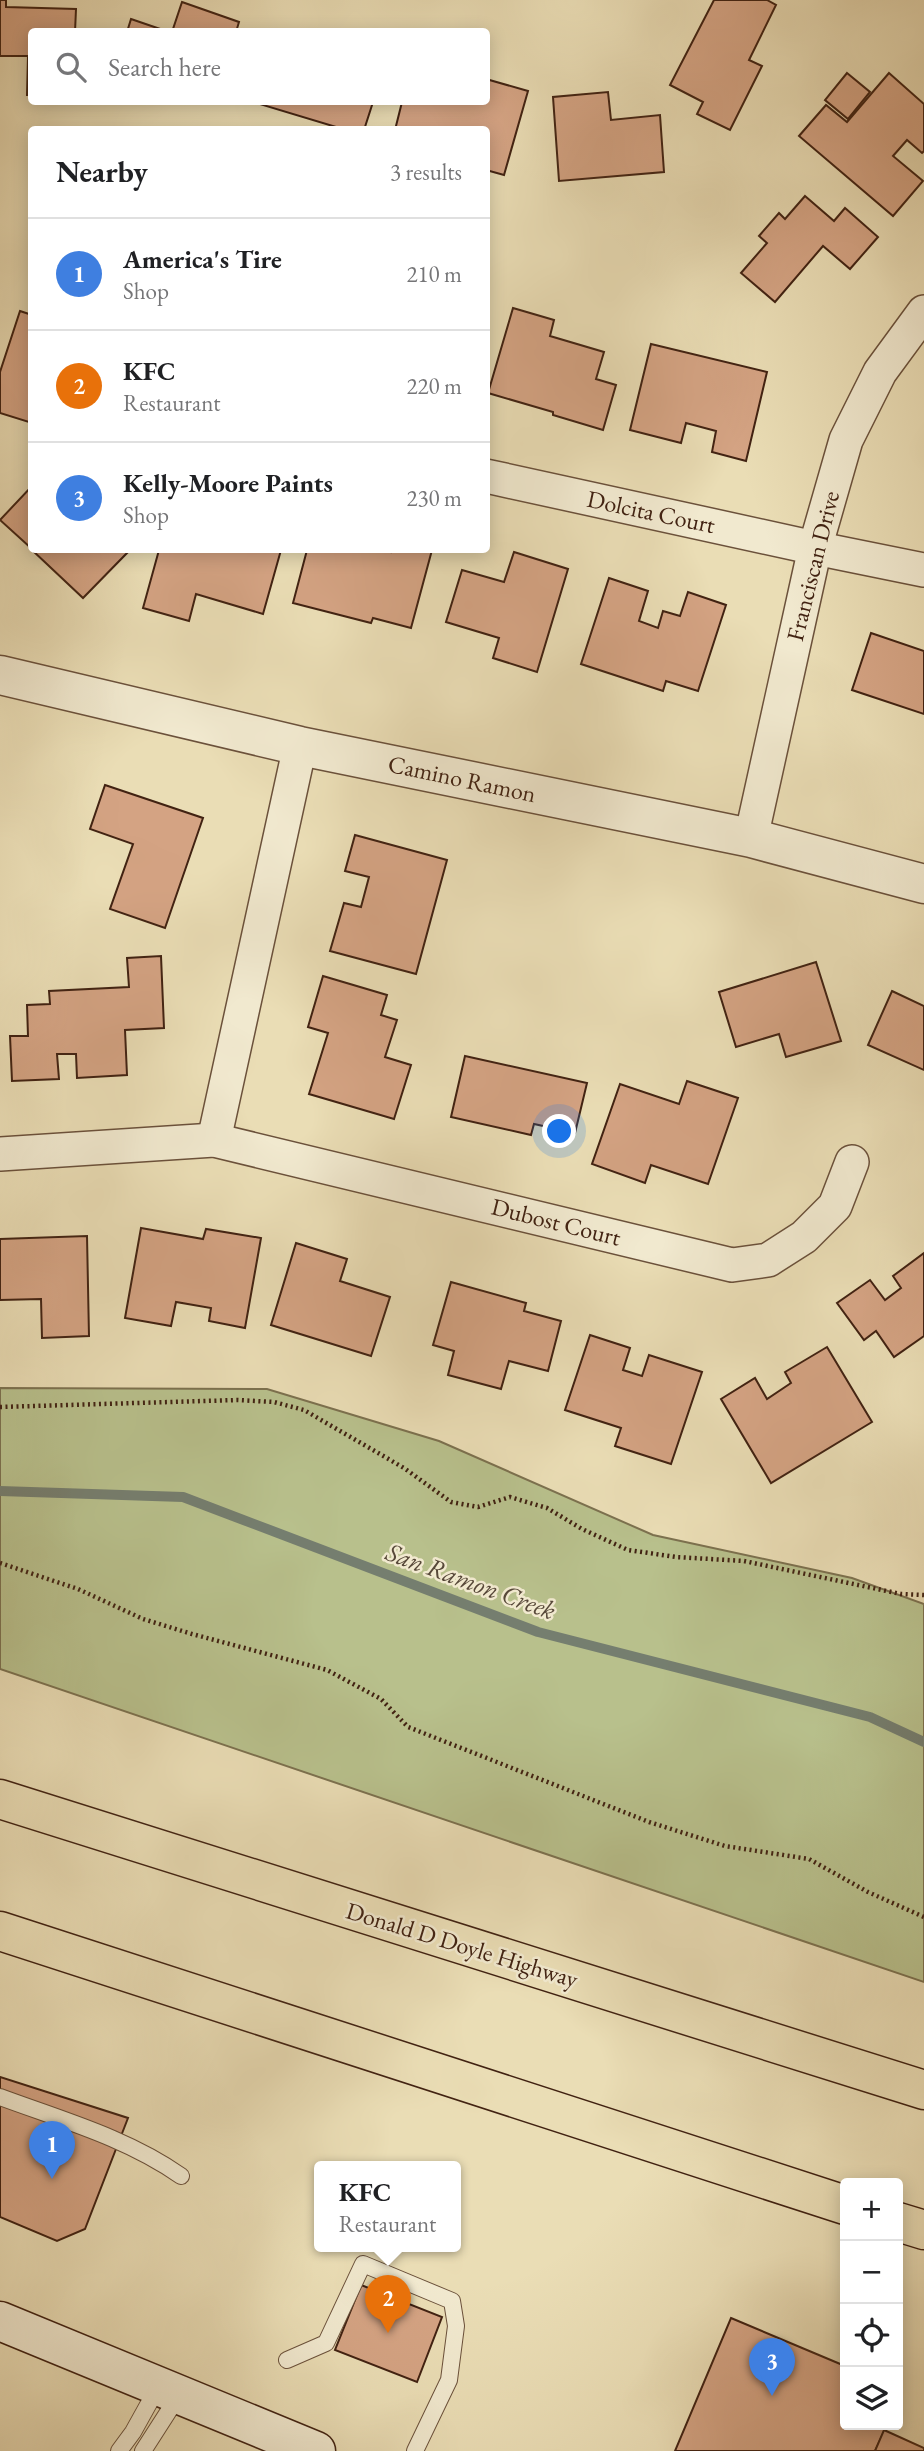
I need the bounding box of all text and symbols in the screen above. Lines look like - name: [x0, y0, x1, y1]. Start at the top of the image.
- search box: [28, 28, 490, 105]
- icon: search: [52, 48, 90, 86]
- text: Search here: [108, 50, 221, 84]
- text: Nearby: [56, 152, 148, 191]
- text: 3 results: [390, 157, 462, 187]
- text: America's Tire: [123, 242, 282, 276]
- text: 1: [73, 259, 85, 289]
- text: 210 m: [406, 259, 462, 289]
- text: Shop: [123, 276, 169, 306]
- text: KFC: [123, 354, 175, 388]
- text: 2: [73, 371, 85, 401]
- text: 220 m: [406, 371, 462, 401]
- text: Restaurant: [123, 388, 221, 418]
- text: Kelly-Moore Paints: [123, 466, 333, 500]
- text: 3: [73, 483, 85, 513]
- text: 230 m: [406, 483, 462, 513]
- street label: Dolcita Court: [584, 483, 718, 540]
- street label: Franciscan Drive: [779, 488, 846, 644]
- text: Shop: [123, 500, 169, 530]
- street label: Camino Ramon: [385, 748, 539, 809]
- your location: [542, 1114, 576, 1148]
- street label: Dubost Court: [488, 1190, 624, 1253]
- water label: San Ramon Creek: [381, 1534, 561, 1627]
- street label: Donald D Doyle Highway: [342, 1894, 582, 1995]
- pin: 1: [29, 2121, 75, 2179]
- popup: [314, 2161, 461, 2252]
- text: KFC: [339, 2175, 391, 2209]
- map controls: [840, 2178, 903, 2430]
- button: +: [840, 2178, 903, 2241]
- text: Restaurant: [339, 2209, 436, 2239]
- button: −: [840, 2241, 903, 2304]
- pin: 2: [365, 2275, 411, 2333]
- button: locate: [840, 2304, 903, 2367]
- pin: 3: [749, 2338, 795, 2396]
- button: layers: [840, 2367, 903, 2430]

